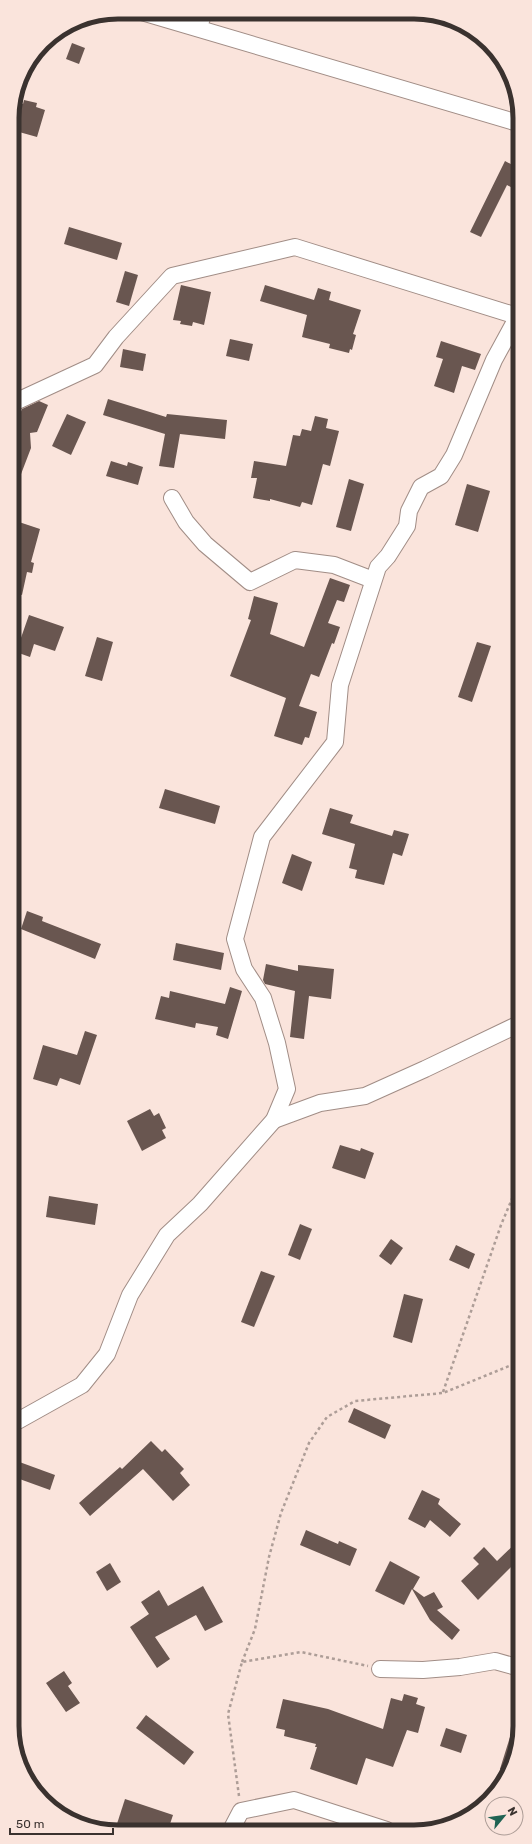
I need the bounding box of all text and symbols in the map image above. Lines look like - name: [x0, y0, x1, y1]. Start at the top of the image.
- north arrow: [484, 1796, 524, 1836]
- text: N: [505, 1805, 520, 1818]
- scale bar: [10, 1810, 113, 1836]
- text: 50 m: [16, 1817, 44, 1831]

